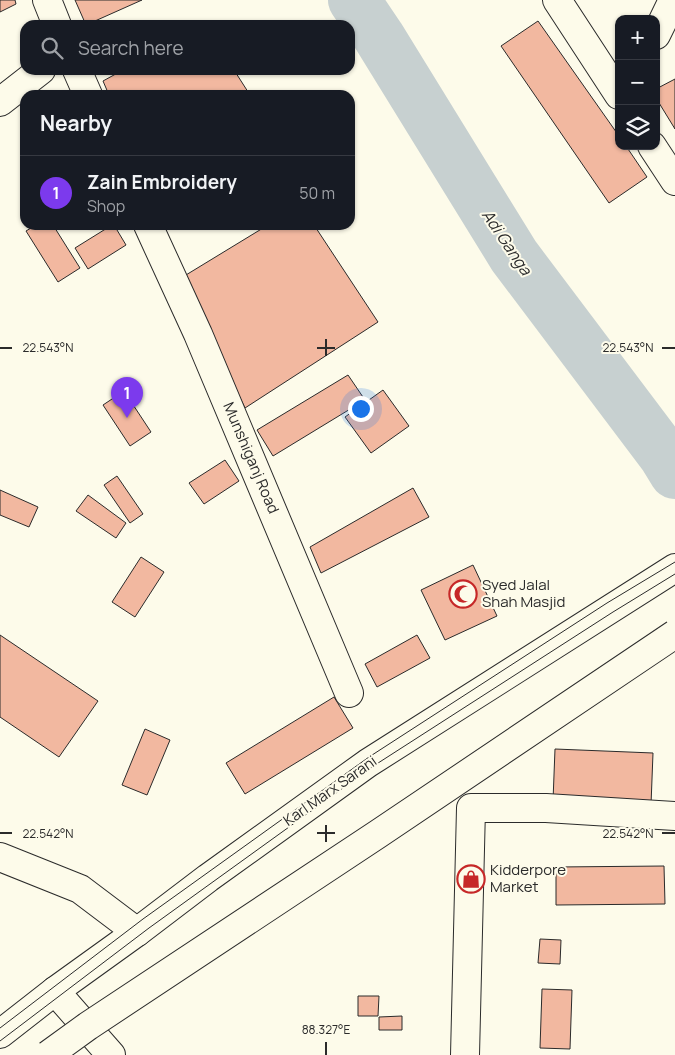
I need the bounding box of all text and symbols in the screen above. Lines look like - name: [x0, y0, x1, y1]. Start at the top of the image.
- map controls: [615, 15, 660, 150]
- button: +: [615, 15, 660, 60]
- search box: [20, 20, 355, 75]
- icon: search: [38, 34, 66, 62]
- text: Search here: [78, 35, 184, 61]
- button: −: [615, 60, 660, 105]
- button: layers: [615, 105, 660, 150]
- text: Nearby: [40, 109, 112, 137]
- text: Zain Embroidery: [87, 169, 237, 195]
- text: 1: [52, 182, 60, 204]
- text: 50 m: [299, 182, 335, 204]
- text: Shop: [87, 195, 125, 217]
- water label: Adi Ganga: [477, 205, 538, 280]
- text: 22.543°N: [23, 339, 73, 356]
- text: 22.543°N: [603, 339, 653, 356]
- pin: 1: [111, 377, 143, 418]
- your location: [348, 396, 374, 422]
- street label: Munshiganj Road: [219, 399, 284, 517]
- place label: Syed Jalal Shah Masjid: [482, 574, 565, 612]
- mosque icon: Syed Jalal Shah Masjid: [448, 579, 478, 609]
- street label: Karl Marx Sarani: [279, 750, 381, 831]
- text: 22.542°N: [22, 825, 74, 842]
- text: 22.542°N: [602, 825, 654, 842]
- place label: Kidderpore Market: [490, 859, 566, 897]
- shop icon: Kidderpore Market: [456, 864, 486, 894]
- text: 88.327°E: [302, 1021, 351, 1038]

